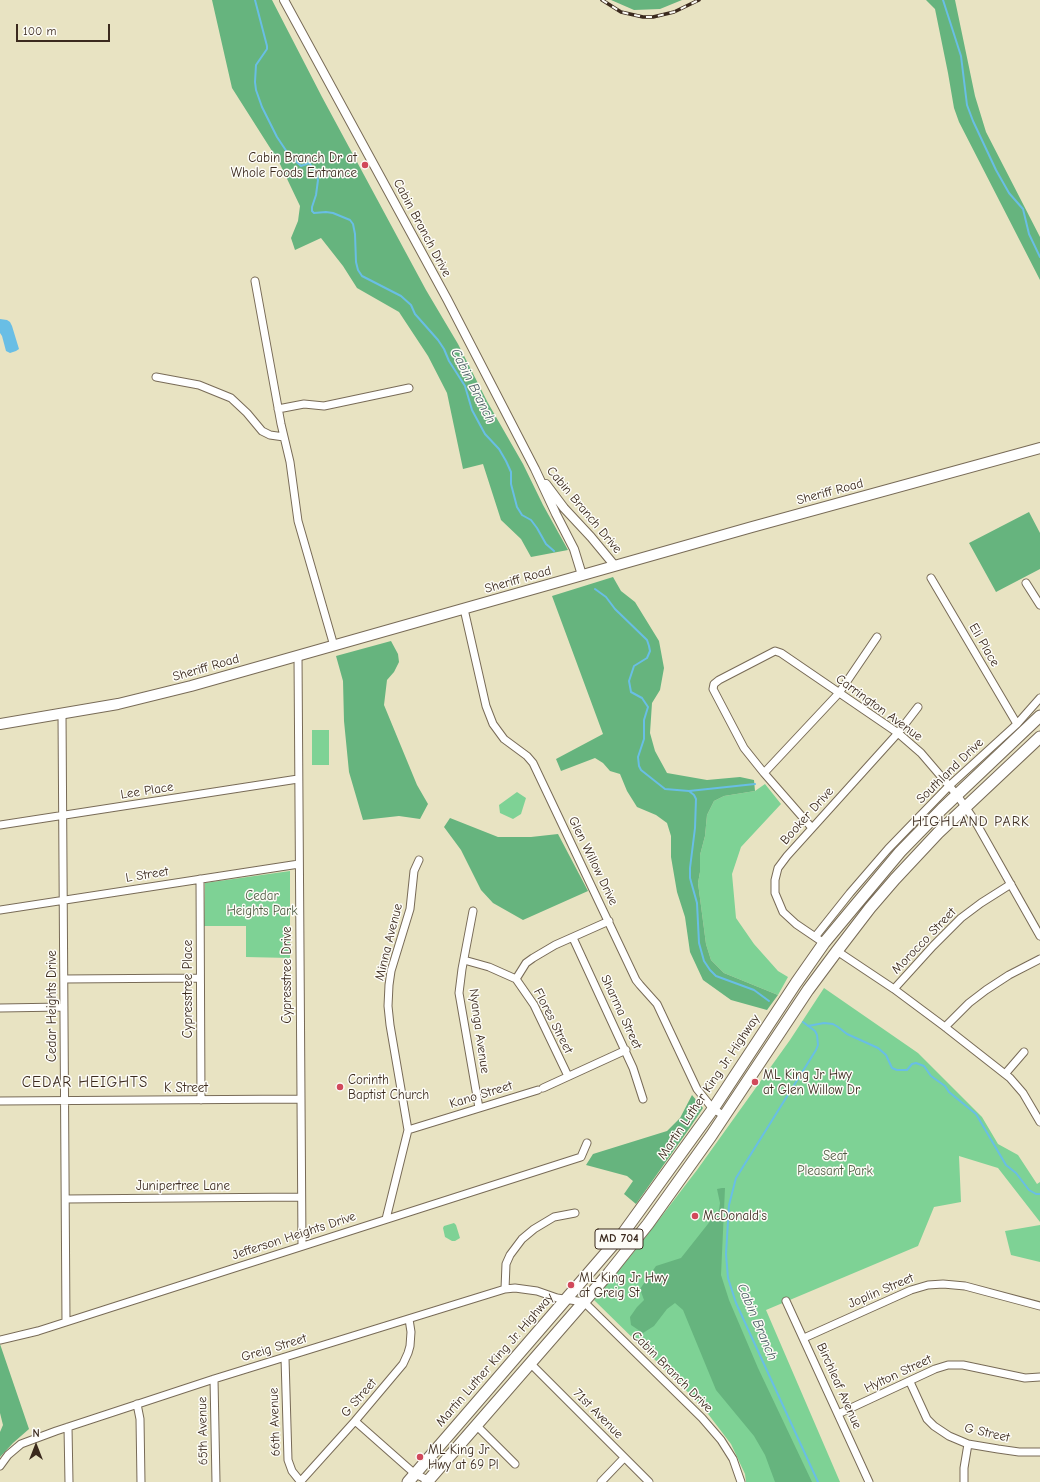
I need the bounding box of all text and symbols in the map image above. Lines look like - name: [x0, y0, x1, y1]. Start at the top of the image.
- scale bar: [18, 16, 112, 42]
- text: 100 m: [23, 24, 56, 38]
- place label: Cabin Branch Dr at Whole Foods Entrance: [231, 150, 357, 181]
- marker: Cabin Branch Dr at Whole Foods Entrance: [360, 160, 370, 170]
- street label: Cabin Branch Drive: [390, 176, 454, 280]
- water label: Cabin Branch: [447, 346, 499, 426]
- street label: Cabin Branch Drive: [543, 463, 625, 557]
- street label: Sheriff Road: [795, 476, 865, 508]
- street label: Sheriff Road: [483, 563, 553, 597]
- street label: Eli Place: [965, 620, 1003, 670]
- street label: Sheriff Road: [171, 651, 241, 685]
- street label: Carrington Avenue: [833, 671, 925, 745]
- street label: Southland Drive: [913, 735, 987, 807]
- street label: Lee Place: [119, 779, 175, 803]
- street label: Booker Drive: [777, 784, 837, 848]
- street label: Glen Willow Drive: [565, 814, 621, 908]
- district label: HIGHLAND PARK: [912, 814, 1030, 830]
- street label: L Street: [124, 864, 170, 886]
- park label: Cedar Heights Park: [226, 888, 298, 919]
- street label: Minna Avenue: [372, 902, 406, 982]
- street label: Morocco Street: [889, 905, 959, 977]
- street label: Cypresstree Drive: [279, 927, 295, 1023]
- street label: Cypresstree Place: [180, 940, 196, 1038]
- street label: Cedar Heights Drive: [44, 950, 60, 1062]
- street label: Sharma Street: [597, 972, 645, 1052]
- street label: Flores Street: [530, 986, 576, 1056]
- street label: Nyanga Avenue: [465, 988, 493, 1074]
- street label: Martin Luther King Jr. Highway: [655, 1011, 763, 1163]
- place label: ML King Jr Hwy at Glen Willow Dr: [763, 1067, 860, 1098]
- place label: Corinth Baptist Church: [348, 1072, 429, 1103]
- district label: CEDAR HEIGHTS: [22, 1074, 148, 1092]
- marker: ML King Jr Hwy at Glen Willow Dr: [750, 1077, 760, 1087]
- street label: Kano Street: [448, 1078, 514, 1112]
- street label: K Street: [164, 1080, 208, 1096]
- marker: Corinth Baptist Church: [335, 1082, 345, 1092]
- park label: Seat Pleasant Park: [797, 1148, 873, 1179]
- street label: Junipertree Lane: [136, 1178, 230, 1194]
- place label: McDonald's: [703, 1208, 767, 1224]
- street label: Jefferson Heights Drive: [230, 1209, 358, 1263]
- marker: McDonald's: [690, 1211, 700, 1221]
- road number: MD 704: [595, 1229, 643, 1249]
- place label: ML King Jr Hwy at Greig St: [579, 1270, 668, 1301]
- street label: Joplin Street: [846, 1270, 916, 1312]
- marker: ML King Jr Hwy at Greig St: [566, 1280, 576, 1290]
- water label: Cabin Branch: [733, 1281, 781, 1363]
- street label: Martin Luther King Jr. Highway: [433, 1290, 557, 1430]
- street label: Cabin Branch Drive: [628, 1328, 716, 1416]
- street label: Greig Street: [239, 1331, 309, 1365]
- street label: Birchleaf Avenue: [813, 1341, 865, 1431]
- street label: Hylton Street: [862, 1352, 934, 1396]
- street label: G Street: [338, 1375, 380, 1421]
- street label: 71st Avenue: [570, 1386, 626, 1442]
- street label: 66th Avenue: [266, 1387, 284, 1457]
- street label: 65th Avenue: [195, 1397, 211, 1465]
- street label: G Street: [963, 1420, 1011, 1446]
- north arrow: [16, 1426, 56, 1466]
- text: N: [32, 1427, 40, 1440]
- place label: ML King Jr Hwy at 69 Pl: [428, 1442, 499, 1473]
- marker: ML King Jr Hwy at 69 Pl: [415, 1452, 425, 1462]

